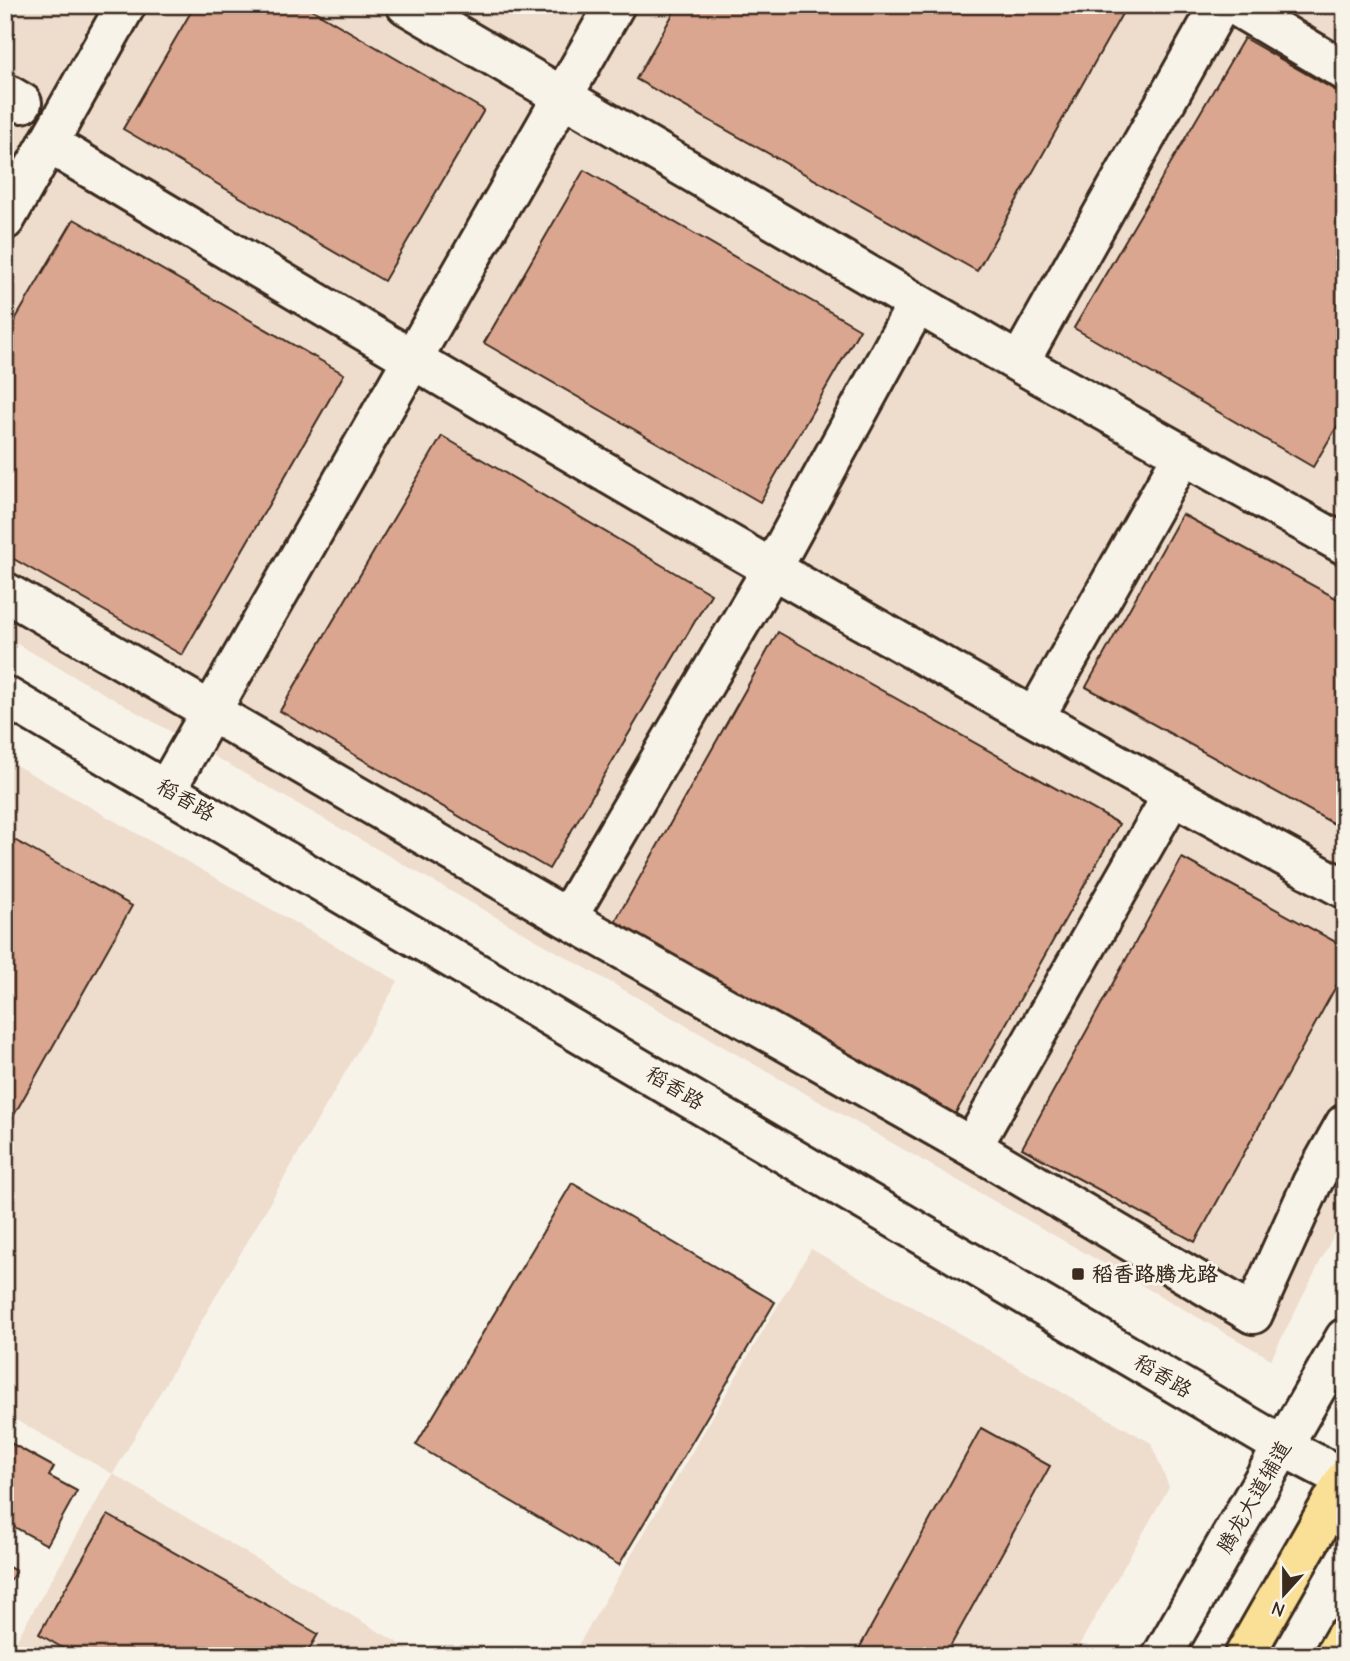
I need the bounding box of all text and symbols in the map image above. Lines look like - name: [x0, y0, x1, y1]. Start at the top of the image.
- street label: 稻香路: [153, 774, 219, 826]
- street label: 稻香路: [642, 1061, 708, 1115]
- place label: 稻香路腾龙路: [1092, 1262, 1218, 1286]
- marker: 稻香路腾龙路: [1070, 1266, 1086, 1282]
- street label: 稻香路: [1130, 1349, 1196, 1403]
- street label: 腾龙大道辅道: [1212, 1436, 1296, 1558]
- north arrow: [1248, 1560, 1318, 1630]
- text: N: [1269, 1596, 1288, 1621]

